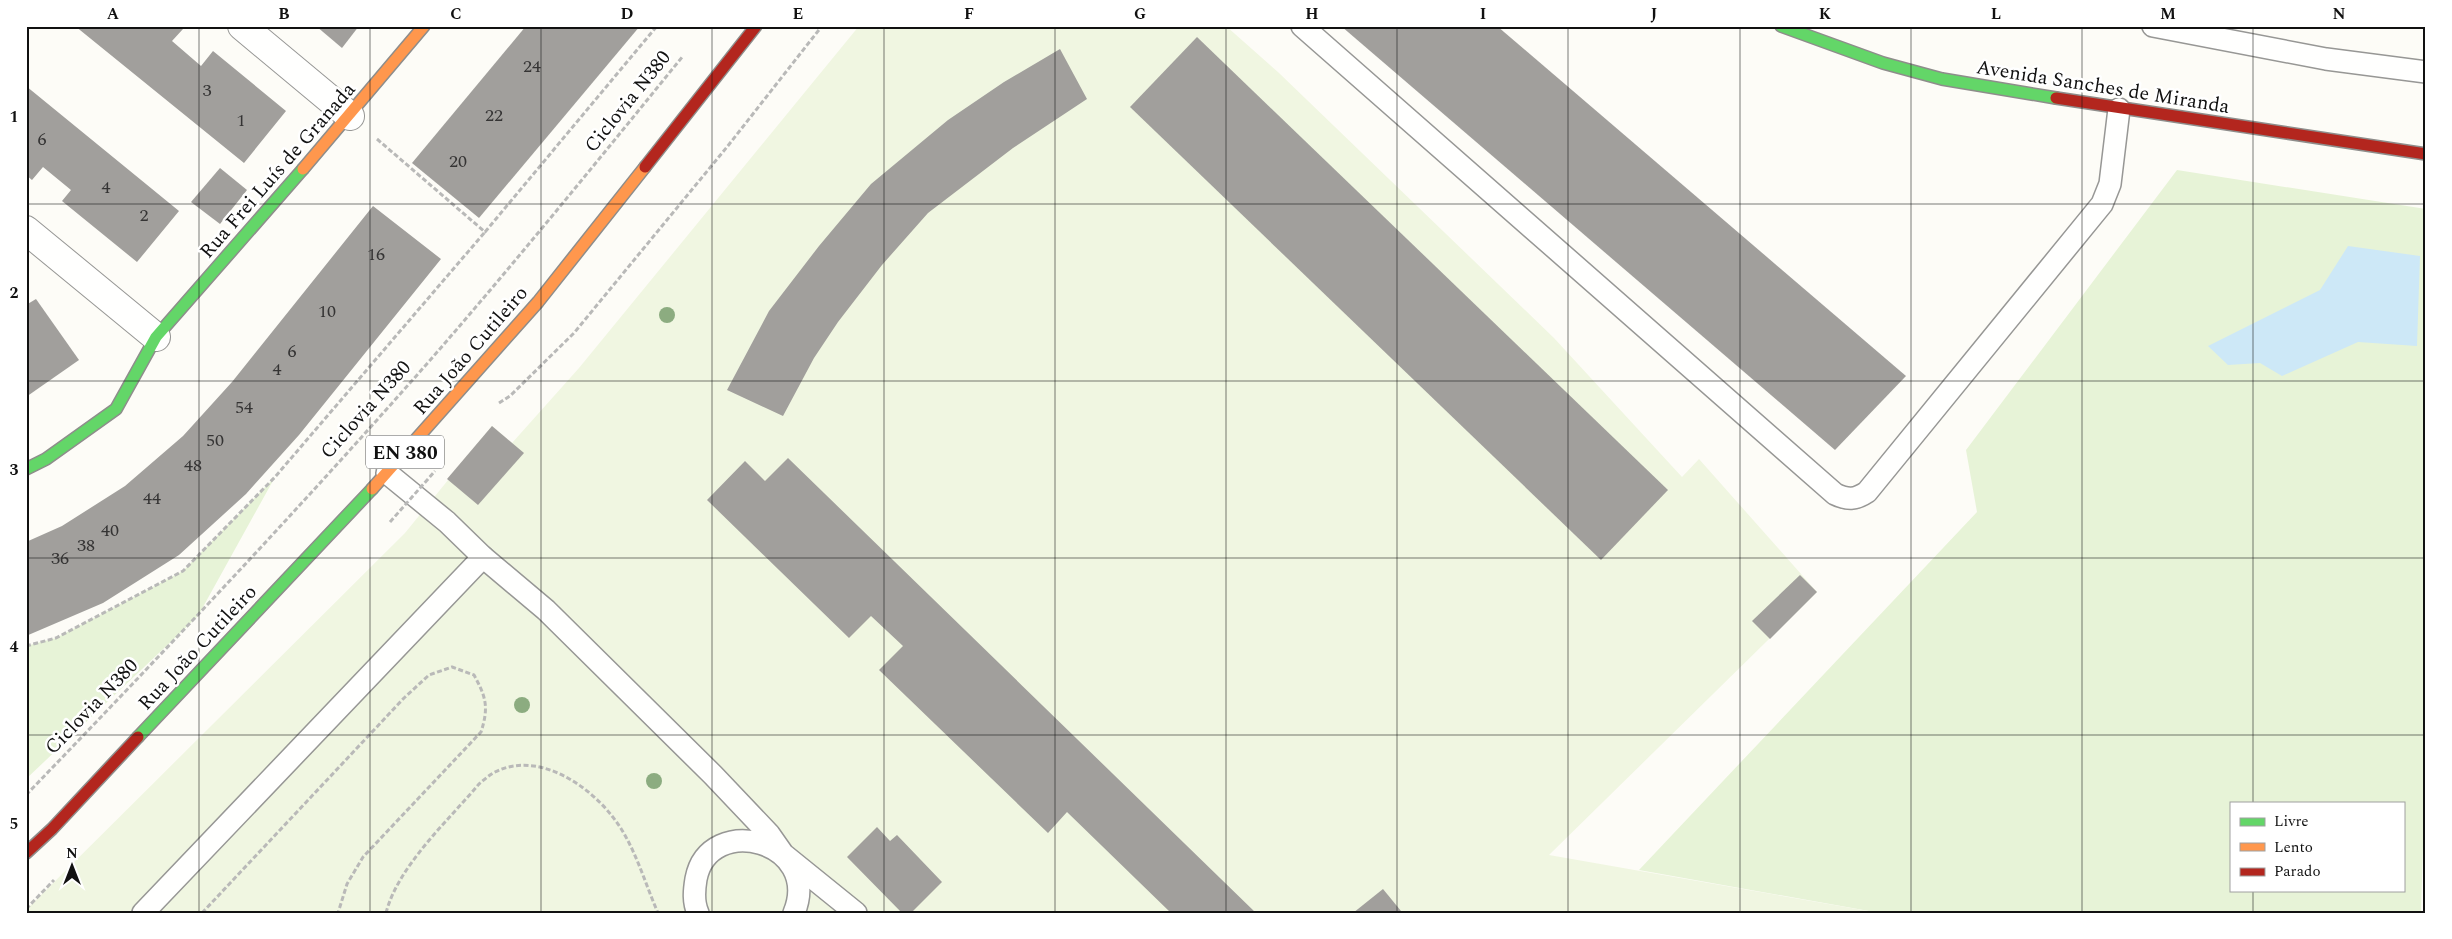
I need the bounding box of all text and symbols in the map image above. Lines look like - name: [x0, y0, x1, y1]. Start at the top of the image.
- text: A: [107, 2, 120, 26]
- text: B: [278, 2, 290, 26]
- text: C: [450, 2, 462, 26]
- text: D: [621, 2, 634, 26]
- text: E: [793, 2, 803, 26]
- text: F: [964, 2, 974, 26]
- text: G: [1134, 2, 1146, 26]
- text: H: [1305, 2, 1319, 26]
- text: I: [1480, 2, 1486, 26]
- text: J: [1651, 2, 1658, 26]
- text: K: [1819, 2, 1832, 26]
- text: L: [1991, 2, 2001, 26]
- text: M: [2160, 2, 2176, 26]
- text: N: [2332, 2, 2346, 26]
- street label: Ciclovia N380: [577, 44, 678, 159]
- street label: Avenida Sanches de Miranda: [1974, 52, 2232, 122]
- house number: 24: [523, 53, 541, 80]
- street label: Rua Frei Luís de Granada: [193, 76, 363, 265]
- house number: 3: [203, 77, 212, 104]
- house number: 22: [485, 102, 503, 129]
- text: 1: [10, 105, 18, 129]
- house number: 1: [237, 107, 246, 134]
- house number: 6: [38, 126, 47, 153]
- house number: 20: [449, 148, 467, 175]
- house number: 4: [102, 174, 111, 201]
- house number: 2: [140, 202, 149, 229]
- house number: 16: [367, 241, 385, 268]
- street label: Rua João Cutileiro: [406, 279, 535, 422]
- text: 2: [10, 281, 19, 305]
- house number: 10: [318, 298, 336, 325]
- house number: 6: [288, 338, 297, 365]
- street label: Ciclovia N380: [313, 354, 418, 466]
- house number: 4: [273, 356, 282, 383]
- house number: 54: [235, 394, 253, 421]
- house number: 50: [206, 427, 224, 454]
- road number: EN 380: [366, 436, 444, 468]
- house number: 48: [184, 452, 202, 479]
- text: 3: [10, 458, 19, 482]
- house number: 44: [143, 485, 161, 512]
- house number: 40: [101, 517, 119, 544]
- house number: 38: [77, 532, 95, 559]
- house number: 36: [51, 545, 69, 572]
- street label: Rua João Cutileiro: [131, 578, 264, 717]
- text: 4: [10, 635, 19, 659]
- street label: Ciclovia N380: [38, 652, 145, 762]
- legend: [2230, 802, 2404, 892]
- text: Livre: [2274, 810, 2309, 833]
- text: 5: [10, 812, 18, 836]
- text: Lento: [2274, 836, 2313, 859]
- north arrow: [48, 842, 98, 892]
- text: N: [66, 843, 78, 864]
- text: Parado: [2274, 860, 2321, 883]

